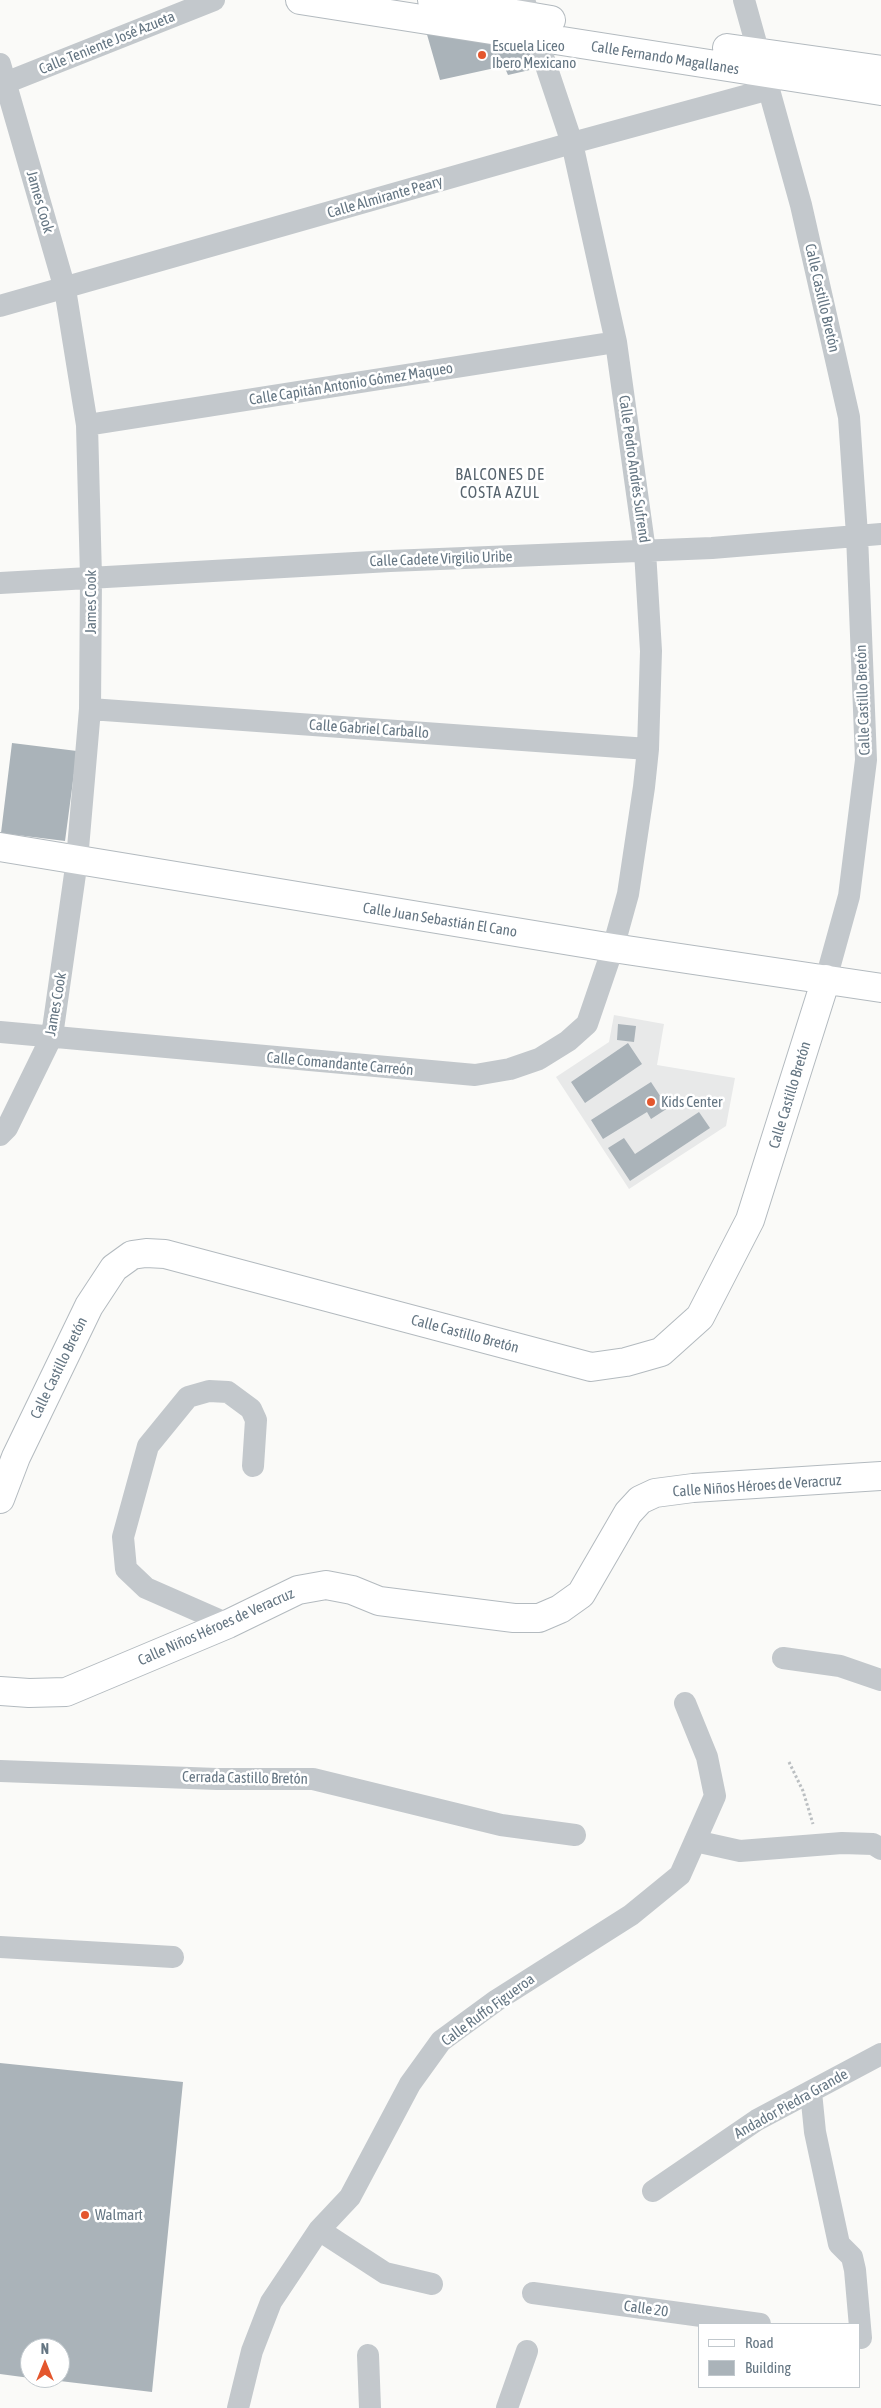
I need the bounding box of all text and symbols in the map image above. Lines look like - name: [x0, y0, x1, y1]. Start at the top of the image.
- street label: Calle Teniente José Azueta: [36, 8, 178, 78]
- place label: Escuela Liceo Ibero Mexicano: [492, 37, 576, 72]
- street label: Calle Fernando Magallanes: [590, 37, 740, 79]
- marker: Escuela Liceo Ibero Mexicano: [476, 49, 488, 61]
- street label: James Cook: [23, 169, 57, 235]
- street label: Calle Almirante Peary: [325, 172, 445, 222]
- street label: Calle Castillo Bretón: [801, 242, 843, 354]
- street label: Calle Capitán Antonio Gómez Maqueo: [248, 359, 454, 409]
- street label: Calle Pedro Andrés Sufrend: [615, 394, 653, 544]
- district label: BALCONES DE COSTA AZUL: [454, 465, 546, 503]
- street label: Calle Cadete Virgilio Uribe: [369, 548, 513, 570]
- street label: James Cook: [82, 570, 100, 634]
- street label: Calle Castillo Bretón: [852, 644, 874, 756]
- street label: Calle Gabriel Carballo: [308, 716, 430, 742]
- street label: Calle Juan Sebastián El Cano: [362, 899, 518, 941]
- street label: James Cook: [42, 971, 70, 1037]
- street label: Calle Castillo Bretón: [765, 1039, 815, 1151]
- street label: Calle Comandante Carreón: [266, 1049, 414, 1079]
- place label: Kids Center: [661, 1093, 722, 1111]
- marker: Kids Center: [645, 1096, 657, 1108]
- street label: Calle Castillo Bretón: [409, 1311, 521, 1357]
- street label: Calle Castillo Bretón: [27, 1314, 91, 1422]
- street label: Calle Niños Héroes de Veracruz: [672, 1471, 842, 1501]
- street label: Calle Niños Héroes de Veracruz: [135, 1584, 297, 1670]
- street label: Cerrada Castillo Bretón: [182, 1768, 308, 1788]
- street label: Calle Ruffo Figueroa: [438, 1970, 538, 2050]
- street label: Andador Piedra Grande: [731, 2065, 851, 2143]
- place label: Walmart: [95, 2206, 143, 2224]
- marker: Walmart: [79, 2209, 91, 2221]
- street label: Calle 20: [623, 2297, 669, 2321]
- legend: [698, 2323, 861, 2388]
- text: Road: [745, 2334, 774, 2351]
- north arrow: [20, 2338, 70, 2388]
- text: N: [41, 2341, 49, 2357]
- text: Building: [745, 2359, 791, 2376]

